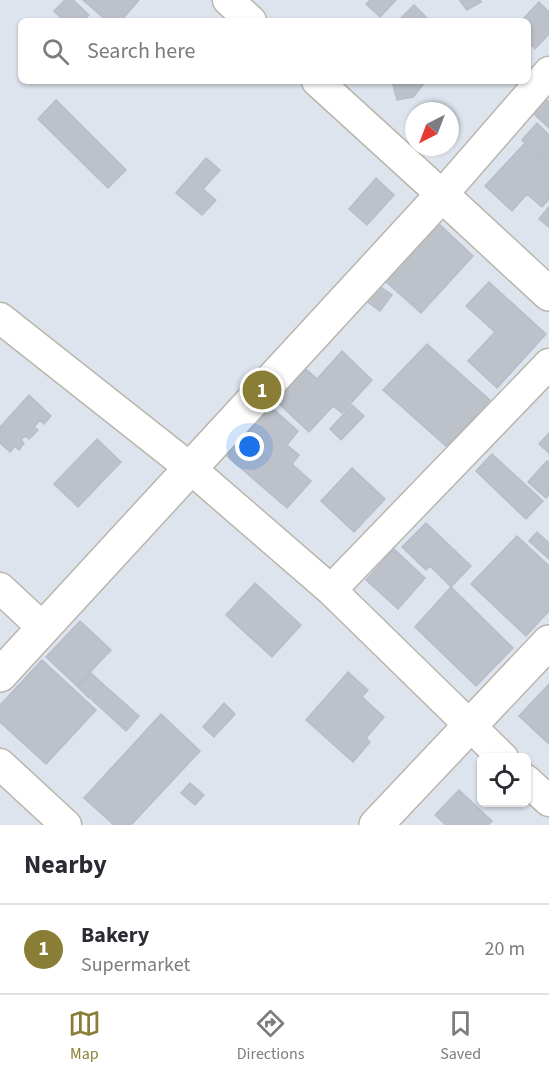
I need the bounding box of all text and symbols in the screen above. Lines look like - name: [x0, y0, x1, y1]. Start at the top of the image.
- search box: [18, 18, 531, 84]
- icon: search: [39, 35, 72, 68]
- text: Search here: [87, 35, 195, 67]
- north arrow: [405, 102, 459, 156]
- pin: 1: [242, 368, 282, 412]
- your location: [235, 432, 264, 461]
- map controls: [477, 753, 531, 807]
- button: locate: [477, 753, 531, 807]
- text: Nearby: [24, 846, 107, 883]
- text: Bakery: [81, 919, 149, 951]
- text: 1: [38, 935, 49, 963]
- text: 20 m: [485, 935, 525, 963]
- text: Supermarket: [81, 951, 190, 979]
- tab: Map: [68, 1007, 101, 1065]
- tab: Directions: [237, 1007, 304, 1065]
- tab: Saved: [440, 1007, 481, 1065]

